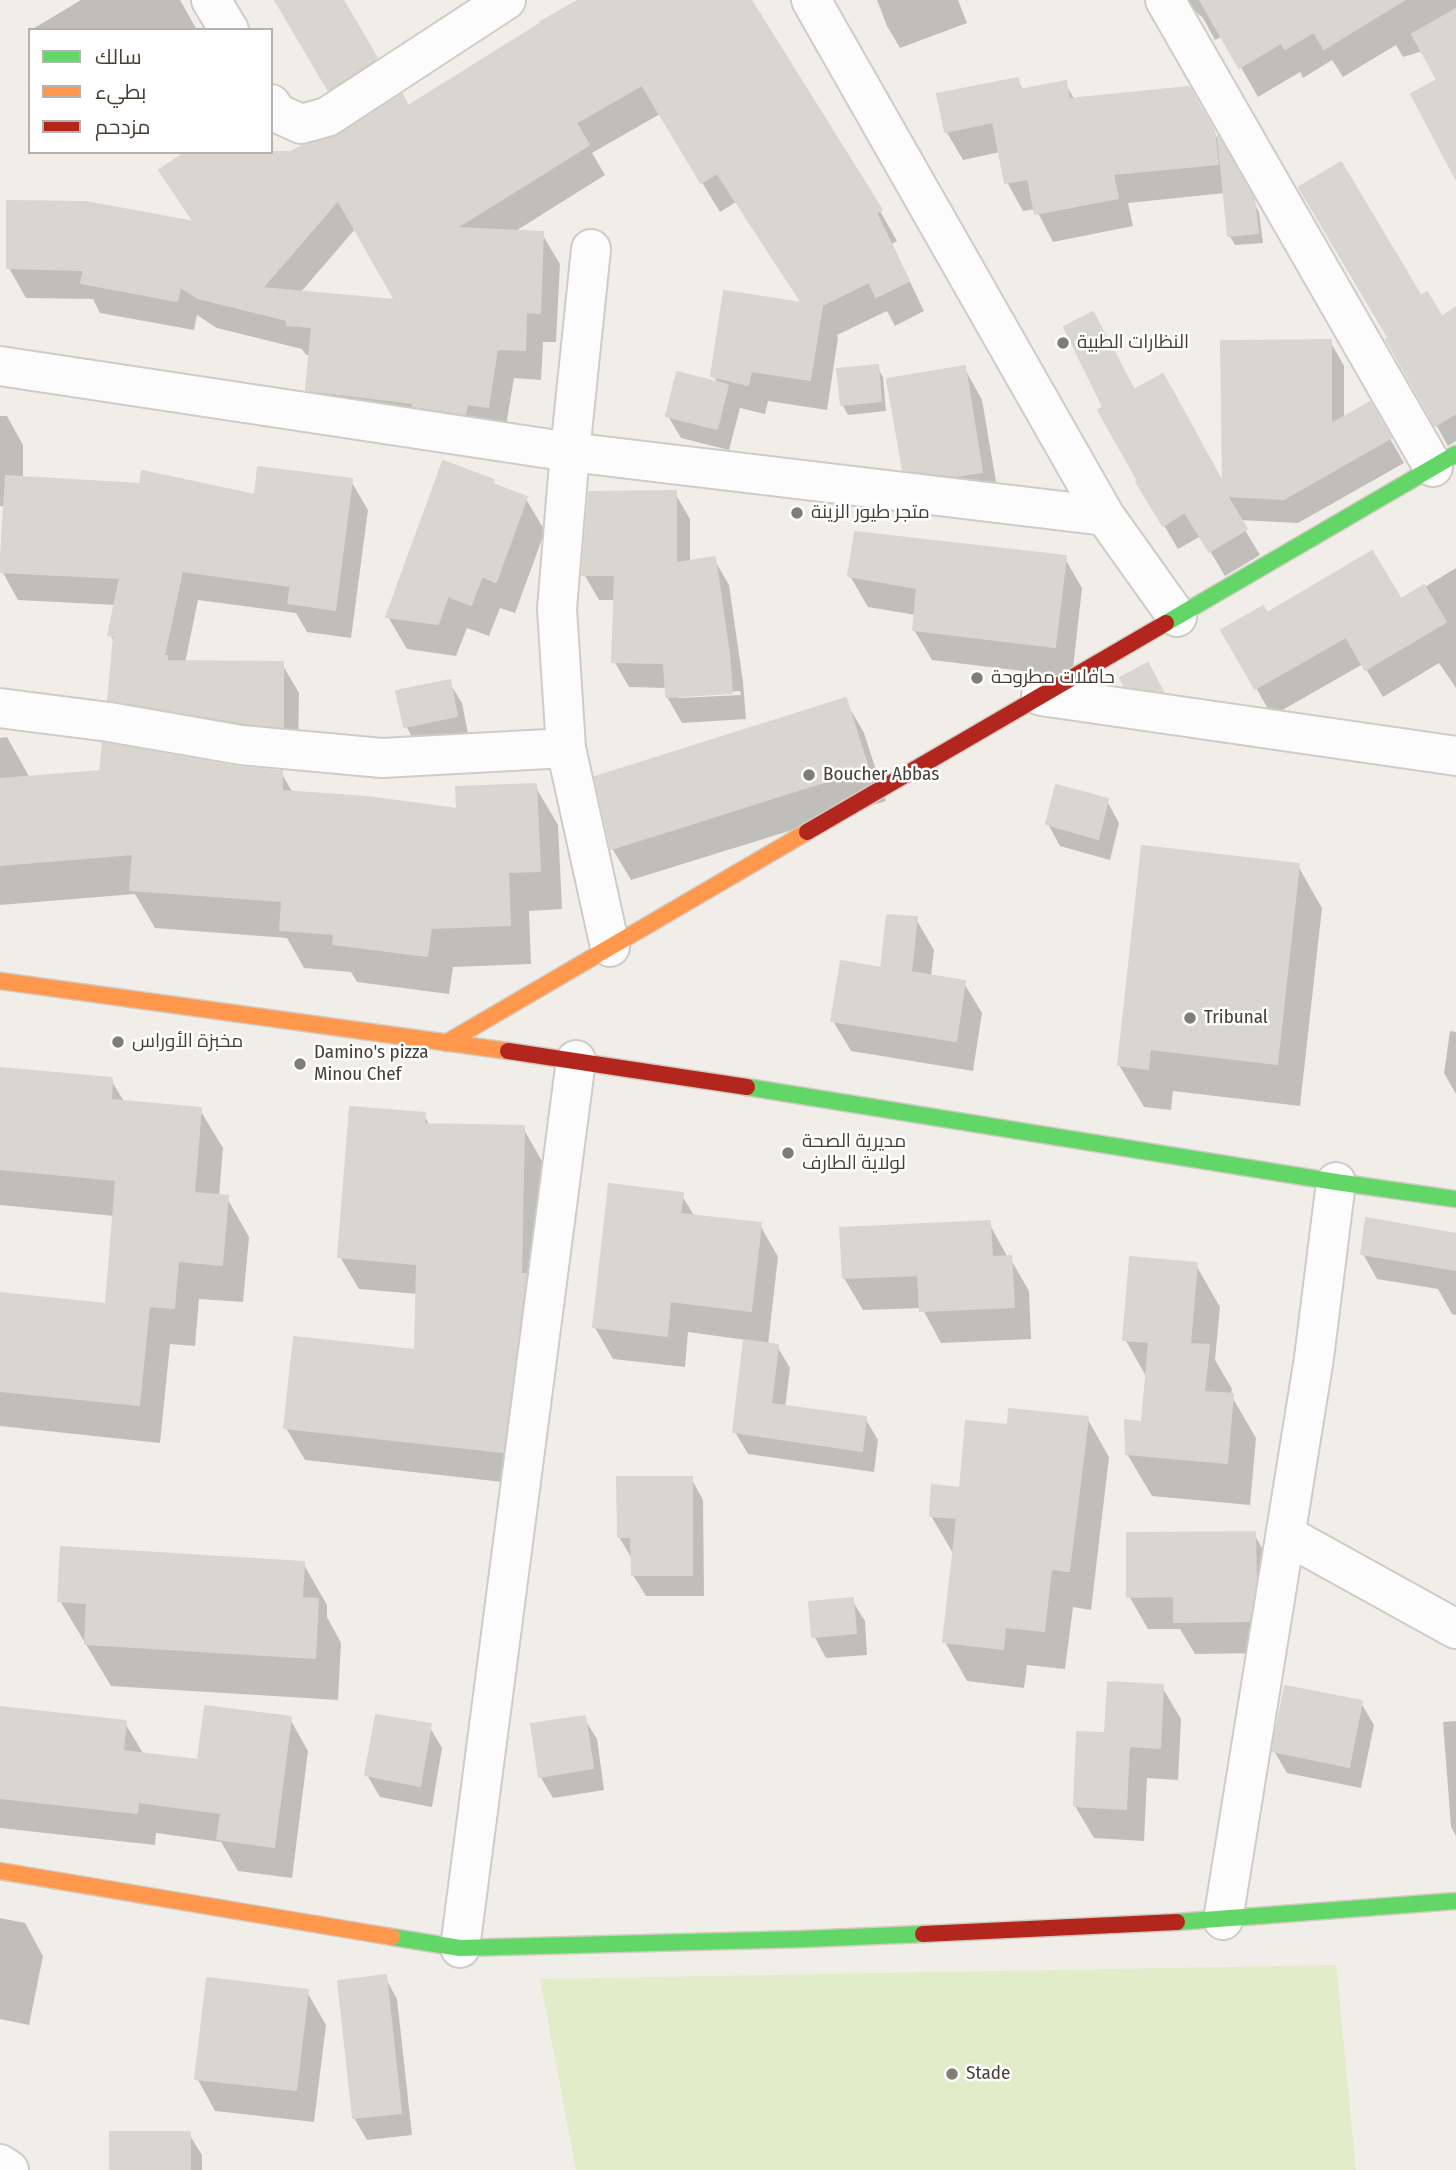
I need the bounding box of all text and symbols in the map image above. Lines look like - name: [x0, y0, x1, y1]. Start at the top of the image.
- legend: [28, 28, 273, 154]
- text: سالك: [95, 44, 142, 70]
- text: بطيء: [95, 79, 146, 105]
- text: مزدحم: [95, 114, 150, 140]
- place label: النظارات الطبية: [1077, 332, 1189, 354]
- marker: النظارات الطبية: [1055, 335, 1071, 351]
- place label: متجر طيور الزينة: [811, 502, 930, 524]
- marker: متجر طيور الزينة: [789, 505, 805, 521]
- place label: حافلات مطروحة: [991, 667, 1115, 689]
- marker: حافلات مطروحة: [969, 670, 985, 686]
- place label: Boucher Abbas: [823, 764, 939, 786]
- marker: Boucher Abbas: [801, 767, 817, 783]
- place label: Tribunal: [1204, 1007, 1268, 1029]
- marker: Tribunal: [1182, 1010, 1198, 1026]
- place label: مخبزة الأوراس: [132, 1031, 243, 1053]
- marker: مخبزة الأوراس: [110, 1034, 126, 1050]
- place label: Damino's pizza Minou Chef: [314, 1042, 429, 1086]
- marker: Damino's pizza Minou Chef: [292, 1056, 308, 1072]
- place label: مديرية الصحة لولاية الطارف: [802, 1131, 906, 1175]
- marker: مديرية الصحة لولاية الطارف: [780, 1145, 796, 1161]
- place label: Stade: [966, 2063, 1010, 2085]
- marker: Stade: [944, 2066, 960, 2082]

